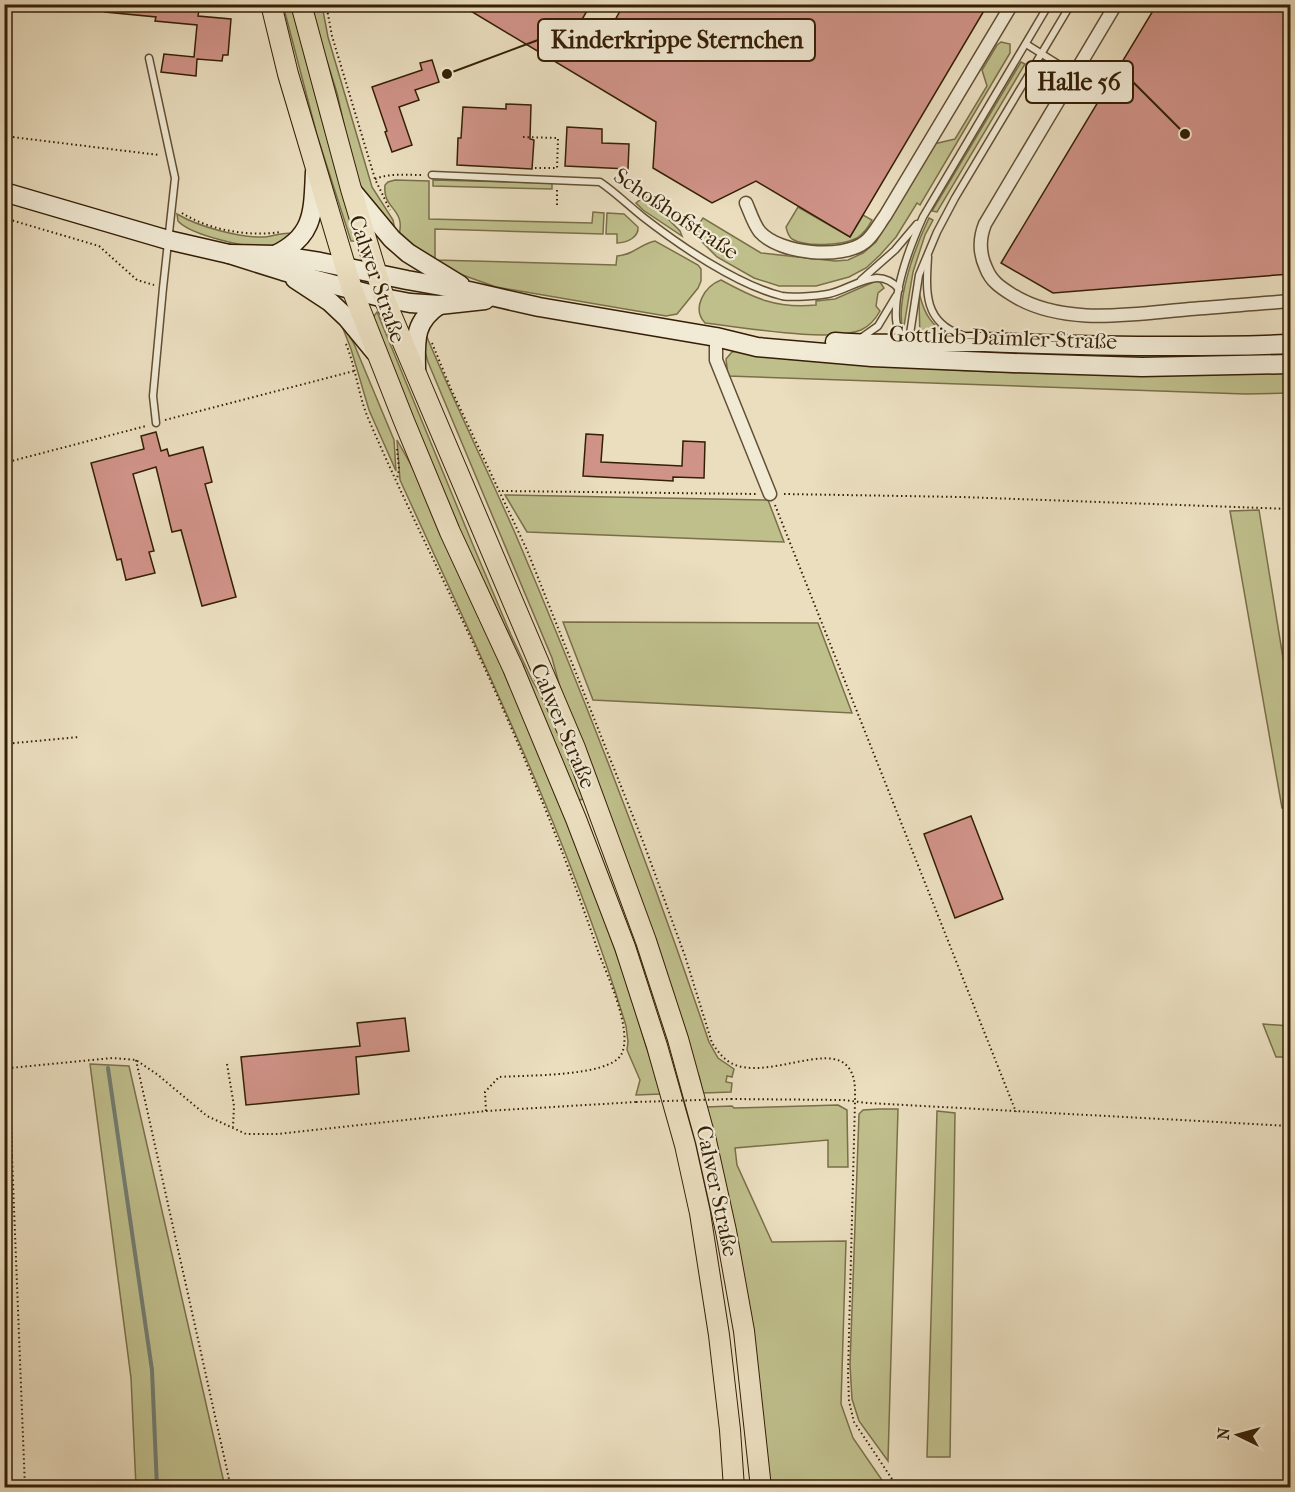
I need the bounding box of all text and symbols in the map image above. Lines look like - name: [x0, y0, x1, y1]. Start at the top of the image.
- callout: Kinderkrippe Sternchen: [538, 19, 815, 61]
- text: Kinderkrippe Sternchen: [551, 26, 804, 54]
- callout: Halle 56: [1026, 61, 1133, 103]
- text: Halle 56: [1037, 68, 1122, 96]
- street label: Schoßhofstraße: [609, 163, 744, 265]
- street label: Calwer Straße: [343, 212, 411, 346]
- street label: Gottlieb-Daimler-Straße: [889, 321, 1118, 355]
- street label: Calwer Straße: [525, 659, 601, 793]
- street label: Calwer Straße: [690, 1123, 744, 1259]
- north arrow: [1208, 1405, 1268, 1465]
- text: N: [1214, 1426, 1234, 1441]

